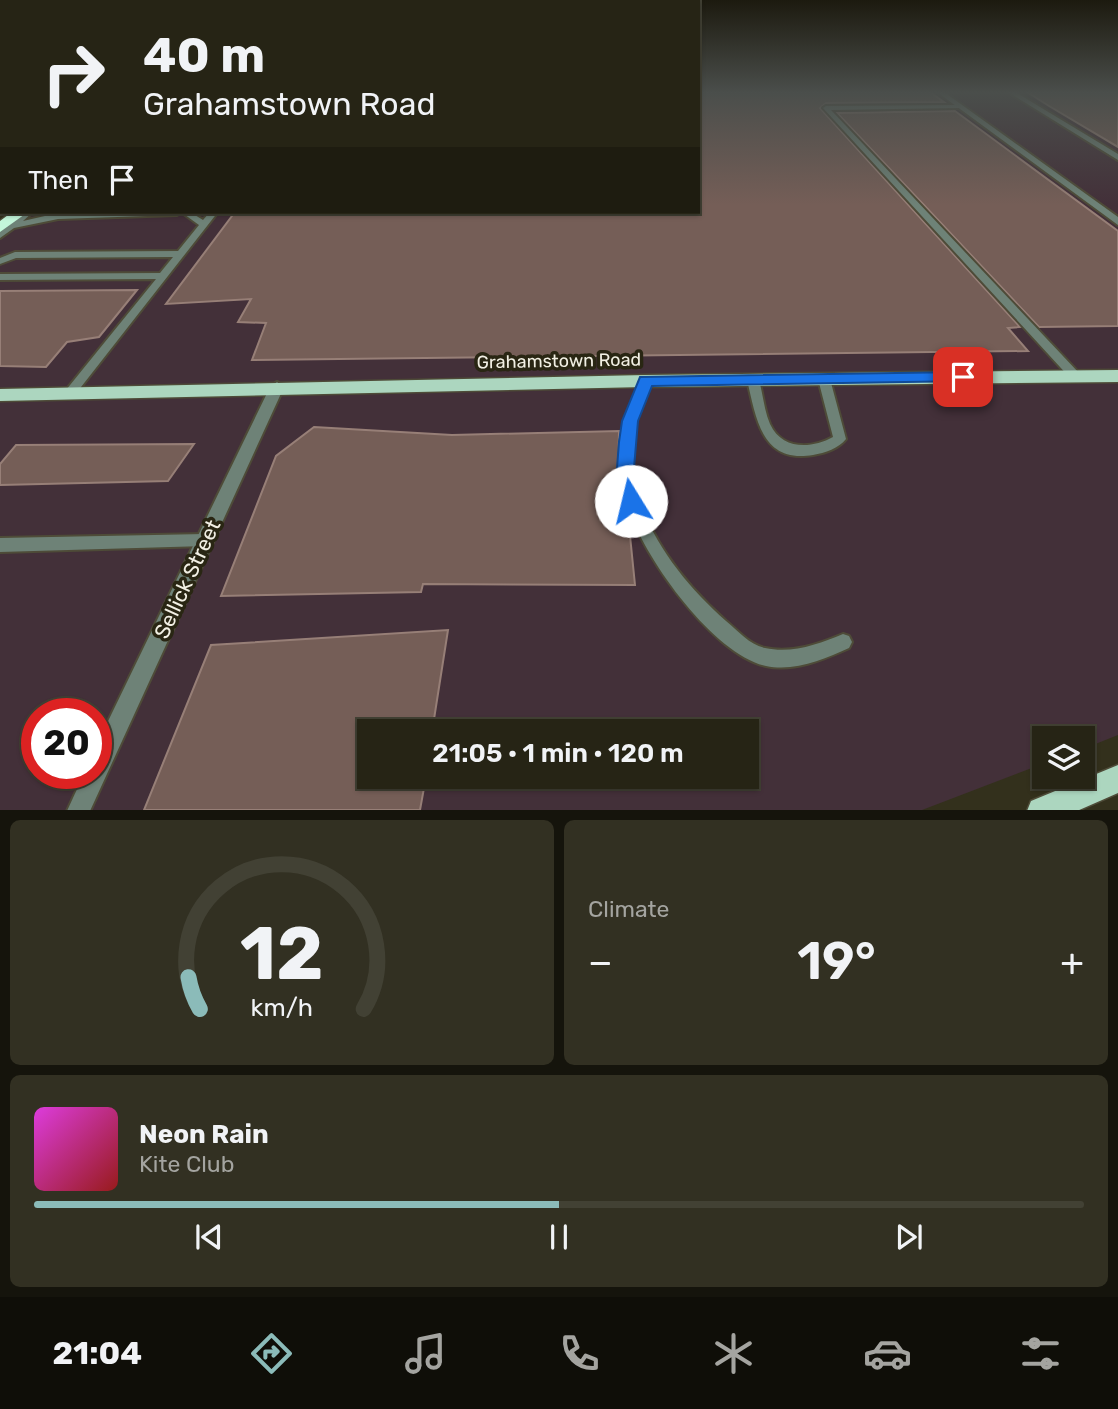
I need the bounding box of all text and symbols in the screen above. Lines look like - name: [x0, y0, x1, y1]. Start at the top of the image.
- text: 40 m: [143, 26, 265, 84]
- icon: right: [28, 28, 119, 119]
- text: Grahamstown Road: [143, 85, 435, 123]
- icon: arrive: [103, 161, 141, 199]
- text: Then: [28, 165, 89, 196]
- pin: [933, 347, 993, 407]
- street label: Grahamstown Road: [477, 349, 641, 373]
- icon: arrive: [944, 358, 982, 396]
- position arrow: [594, 464, 668, 538]
- street label: Sellick Street: [149, 516, 225, 642]
- speed limit sign: 20: [21, 698, 112, 789]
- map controls: [1032, 726, 1095, 789]
- button: layers: [1032, 726, 1095, 789]
- text: 21:05 · 1 min · 120 m: [432, 738, 684, 769]
- text: Climate: [588, 895, 669, 923]
- text: 12: [240, 911, 324, 997]
- text: 19°: [797, 930, 876, 992]
- text: −: [588, 939, 613, 985]
- text: +: [1060, 939, 1084, 985]
- text: km/h: [251, 992, 313, 1021]
- text: Neon Rain: [139, 1119, 269, 1150]
- text: Kite Club: [139, 1150, 234, 1178]
- icon: previous: [190, 1218, 228, 1256]
- icon: pause: [540, 1218, 578, 1256]
- icon: next: [890, 1218, 928, 1256]
- icon: directions: [247, 1329, 296, 1378]
- icon: music: [401, 1329, 450, 1378]
- icon: phone: [555, 1329, 604, 1378]
- icon: climate: [709, 1329, 758, 1378]
- icon: car: [863, 1329, 912, 1378]
- icon: filters: [1016, 1329, 1065, 1378]
- text: 21:04: [52, 1334, 142, 1372]

